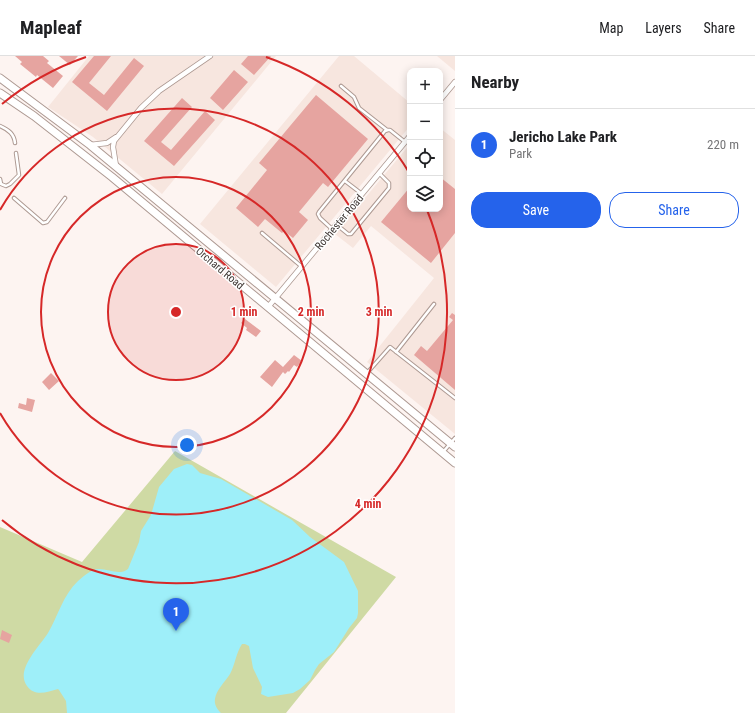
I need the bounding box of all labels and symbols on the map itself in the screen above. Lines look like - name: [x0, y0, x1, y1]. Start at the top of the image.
- street label: Rochester Road: [312, 192, 366, 253]
- street label: Orchard Road: [193, 244, 246, 292]
- centre of rings: [169, 305, 183, 319]
- text: 1 min: [231, 305, 257, 319]
- text: 2 min: [298, 305, 324, 319]
- text: 3 min: [366, 305, 392, 319]
- your location: [177, 435, 197, 455]
- text: 4 min: [355, 497, 381, 511]
- pin: 1: [163, 598, 189, 631]

